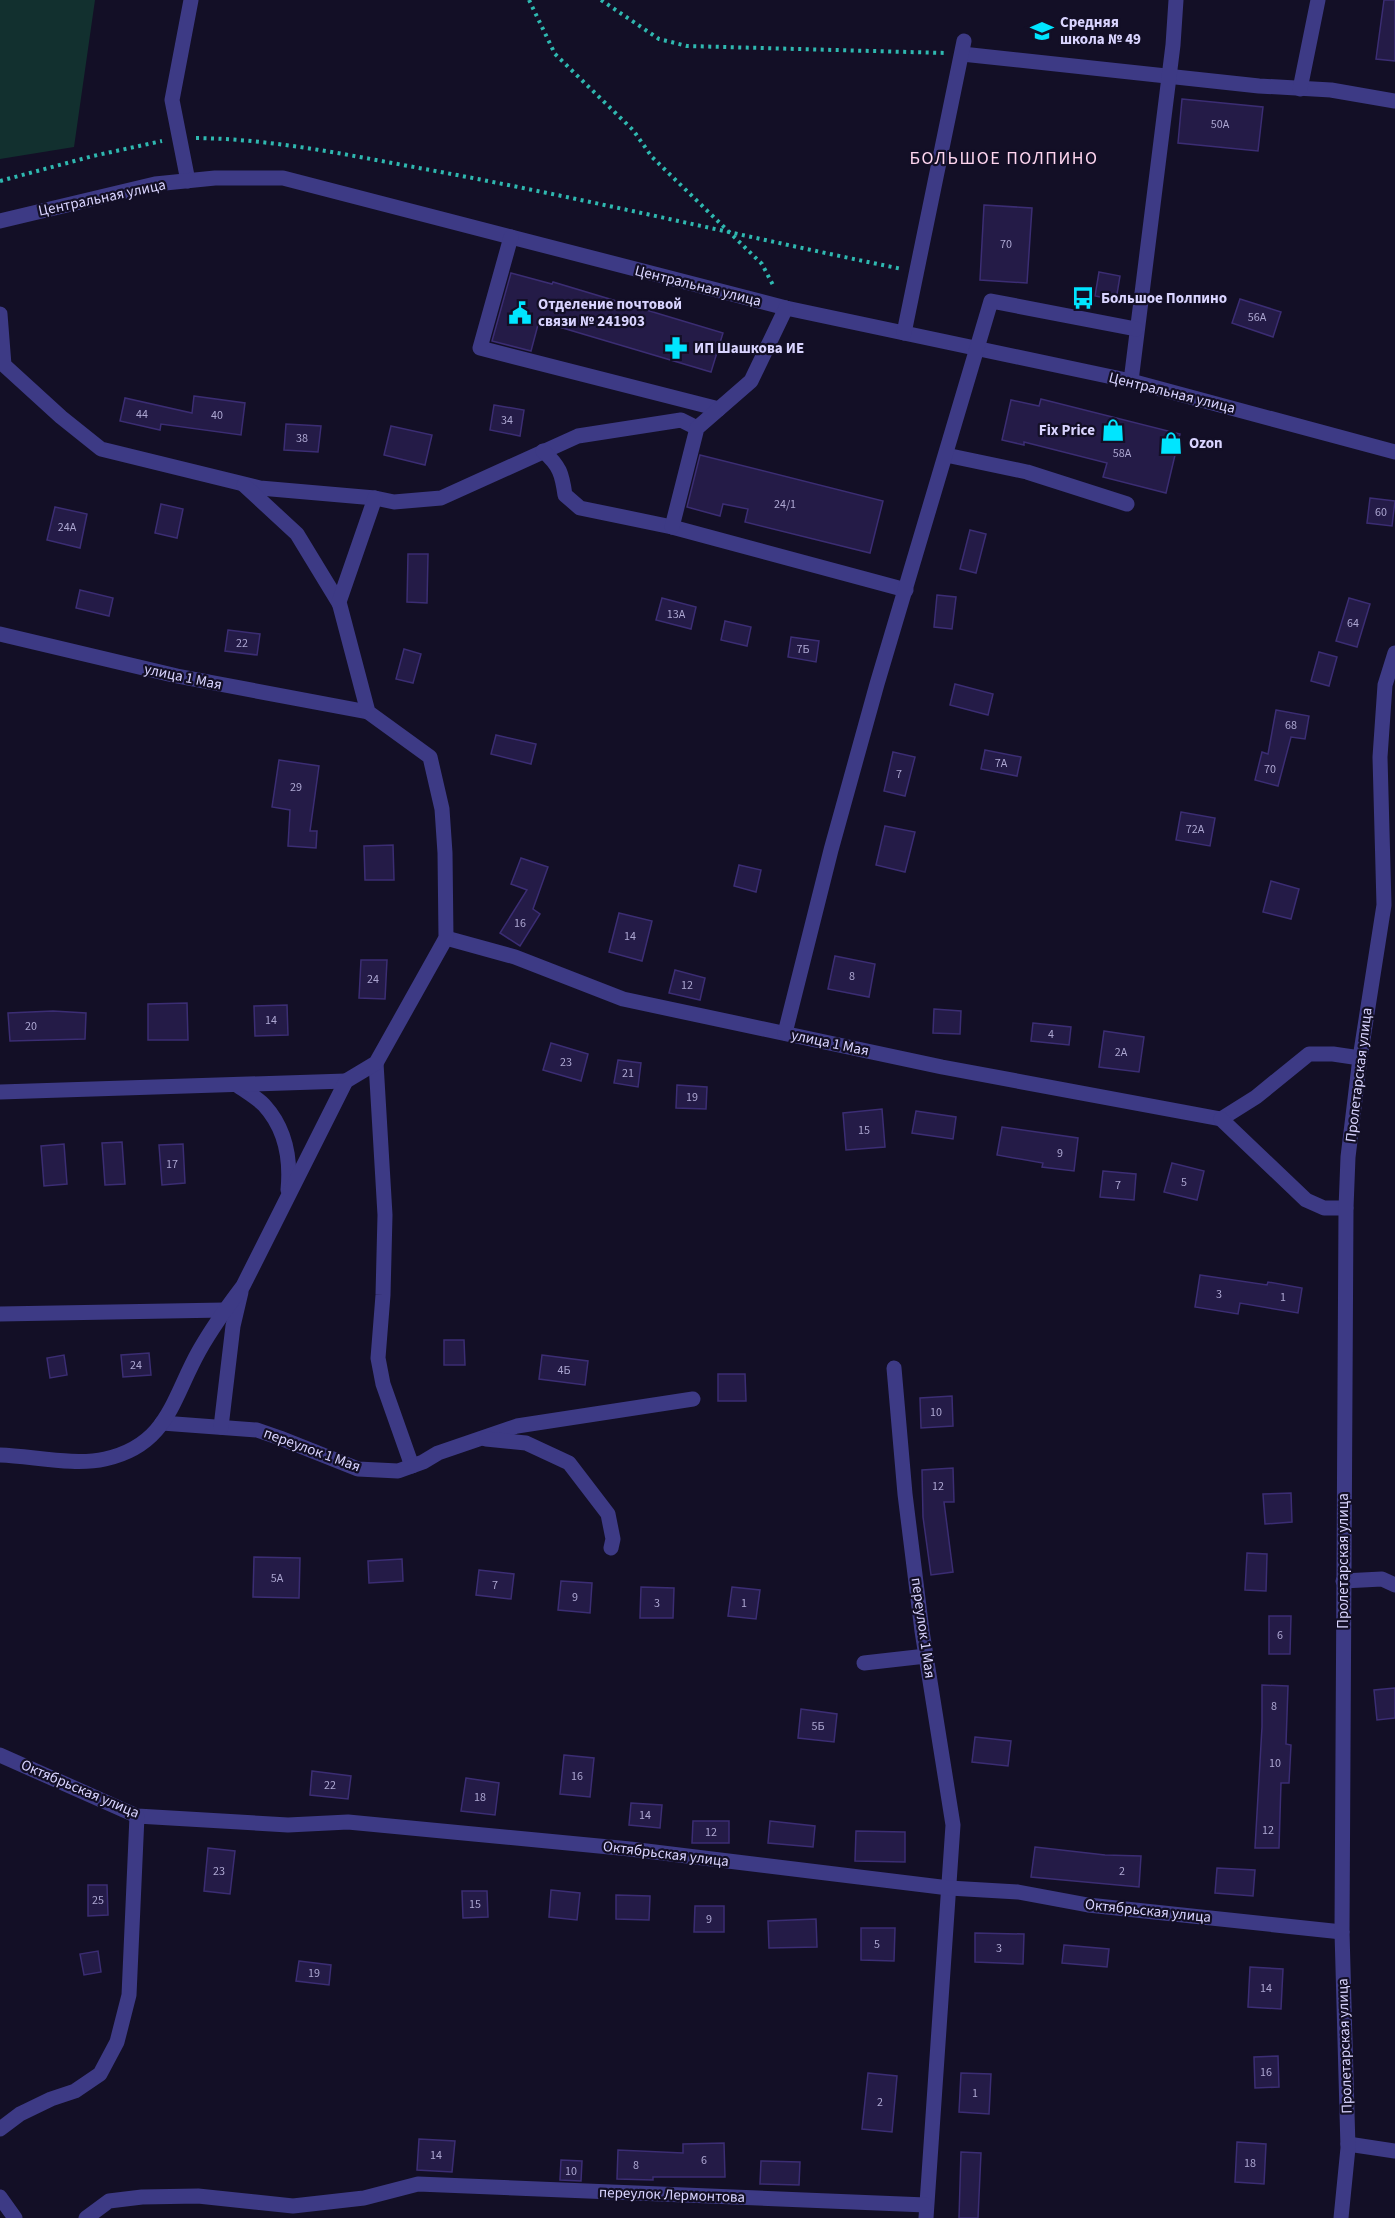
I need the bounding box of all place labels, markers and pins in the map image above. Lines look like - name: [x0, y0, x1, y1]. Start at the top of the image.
- place label: Средняя школа № 49: [1060, 12, 1141, 50]
- school or university icon: Средняя школа № 49: [1029, 18, 1055, 44]
- bus stop icon: Большое Полпино: [1070, 285, 1096, 311]
- place label: Большое Полпино: [1101, 288, 1227, 309]
- place label: Отделение почтовой связи № 241903: [538, 294, 682, 332]
- public building icon: Отделение почтовой связи № 241903: [507, 300, 533, 326]
- pharmacy icon: ИП Шашкова ИЕ: [663, 335, 689, 361]
- place label: ИП Шашкова ИЕ: [694, 338, 804, 359]
- shop icon: Fix Price: [1100, 417, 1126, 443]
- place label: Fix Price: [1039, 420, 1095, 441]
- shop icon: Ozon: [1158, 430, 1184, 456]
- place label: Ozon: [1189, 433, 1223, 454]

